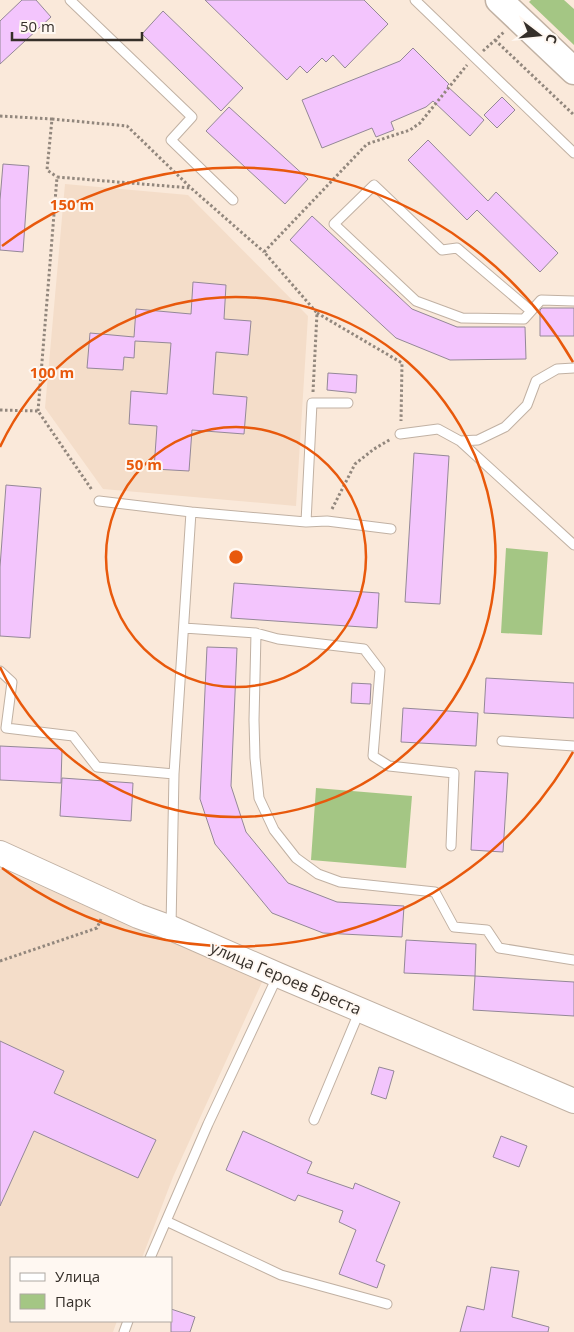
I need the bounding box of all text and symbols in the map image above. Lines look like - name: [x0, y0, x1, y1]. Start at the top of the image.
- scale bar: [12, 10, 142, 42]
- north arrow: [514, 10, 564, 60]
- text: 50 m: [20, 16, 55, 36]
- text: С: [542, 32, 562, 46]
- text: 150 m: [50, 194, 94, 214]
- text: 100 m: [30, 362, 74, 382]
- text: 50 m: [126, 454, 162, 474]
- centre of rings: [227, 548, 245, 566]
- street label: улица Героев Бреста: [207, 936, 365, 1020]
- legend: [10, 1257, 172, 1322]
- text: Улица: [55, 1266, 100, 1286]
- text: Парк: [55, 1291, 91, 1311]

